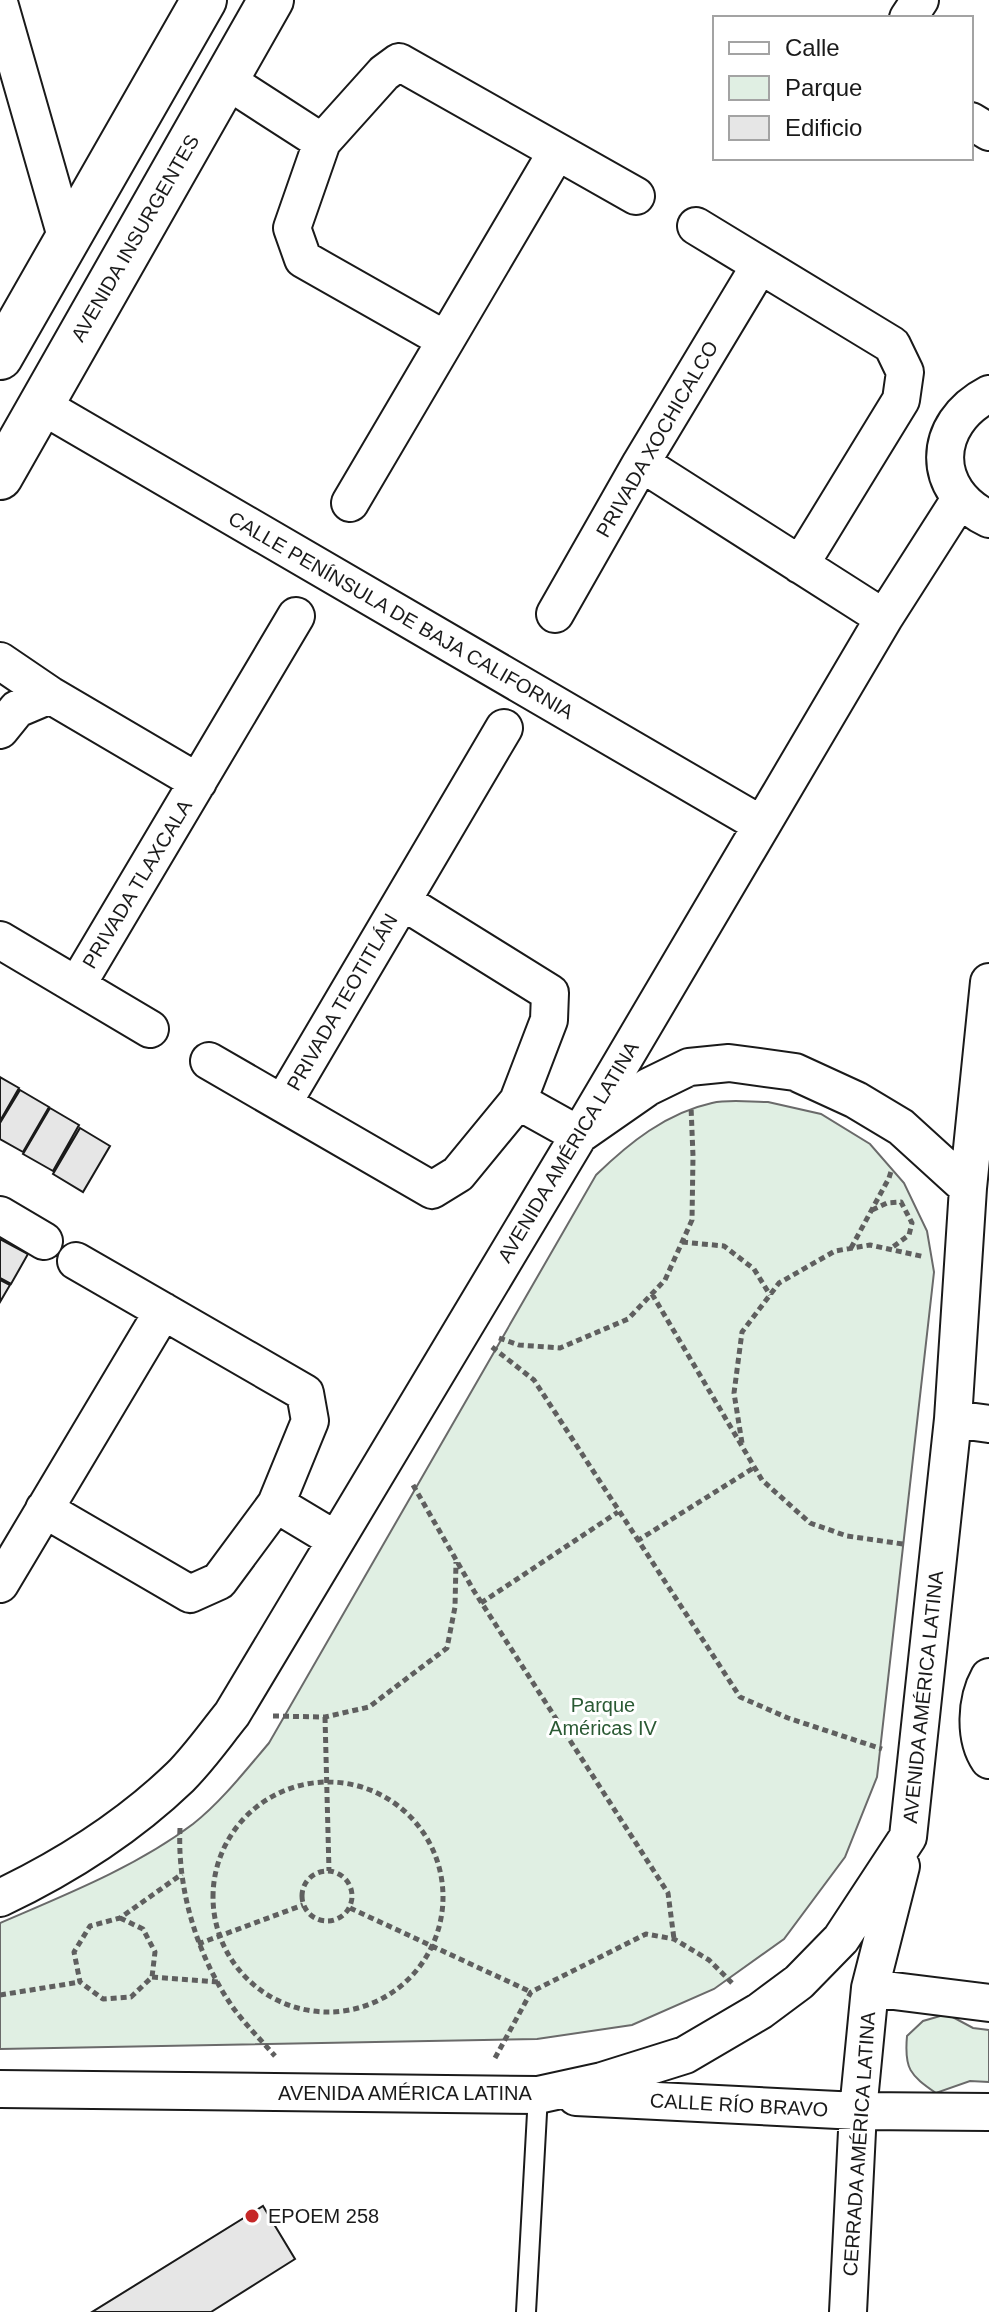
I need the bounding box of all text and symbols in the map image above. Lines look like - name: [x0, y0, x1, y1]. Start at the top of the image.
- legend: [713, 16, 973, 160]
- text: Calle: [785, 34, 840, 61]
- text: Parque: [785, 74, 862, 101]
- text: Edificio: [785, 114, 862, 141]
- street label: AVENIDA INSURGENTES: [67, 131, 203, 345]
- street label: PRIVADA XOCHICALCO: [592, 337, 722, 541]
- street label: CALLE PENÍNSULA DE BAJA CALIFORNIA: [225, 507, 578, 723]
- street label: PRIVADA TLAXCALA: [78, 795, 196, 972]
- street label: PRIVADA TEOTITLÁN: [282, 910, 402, 1094]
- street label: AVENIDA AMÉRICA LATINA: [493, 1037, 643, 1266]
- street label: AVENIDA AMÉRICA LATINA: [899, 1569, 947, 1824]
- park label: Parque Américas IV: [549, 1694, 658, 1739]
- street label: CERRADA AMÉRICA LATINA: [839, 2010, 879, 2277]
- street label: AVENIDA AMÉRICA LATINA: [278, 2082, 533, 2104]
- street label: CALLE RÍO BRAVO: [649, 2089, 829, 2121]
- place label: EPOEM 258: [268, 2205, 379, 2227]
- marker: EPOEM 258: [243, 2207, 261, 2225]

